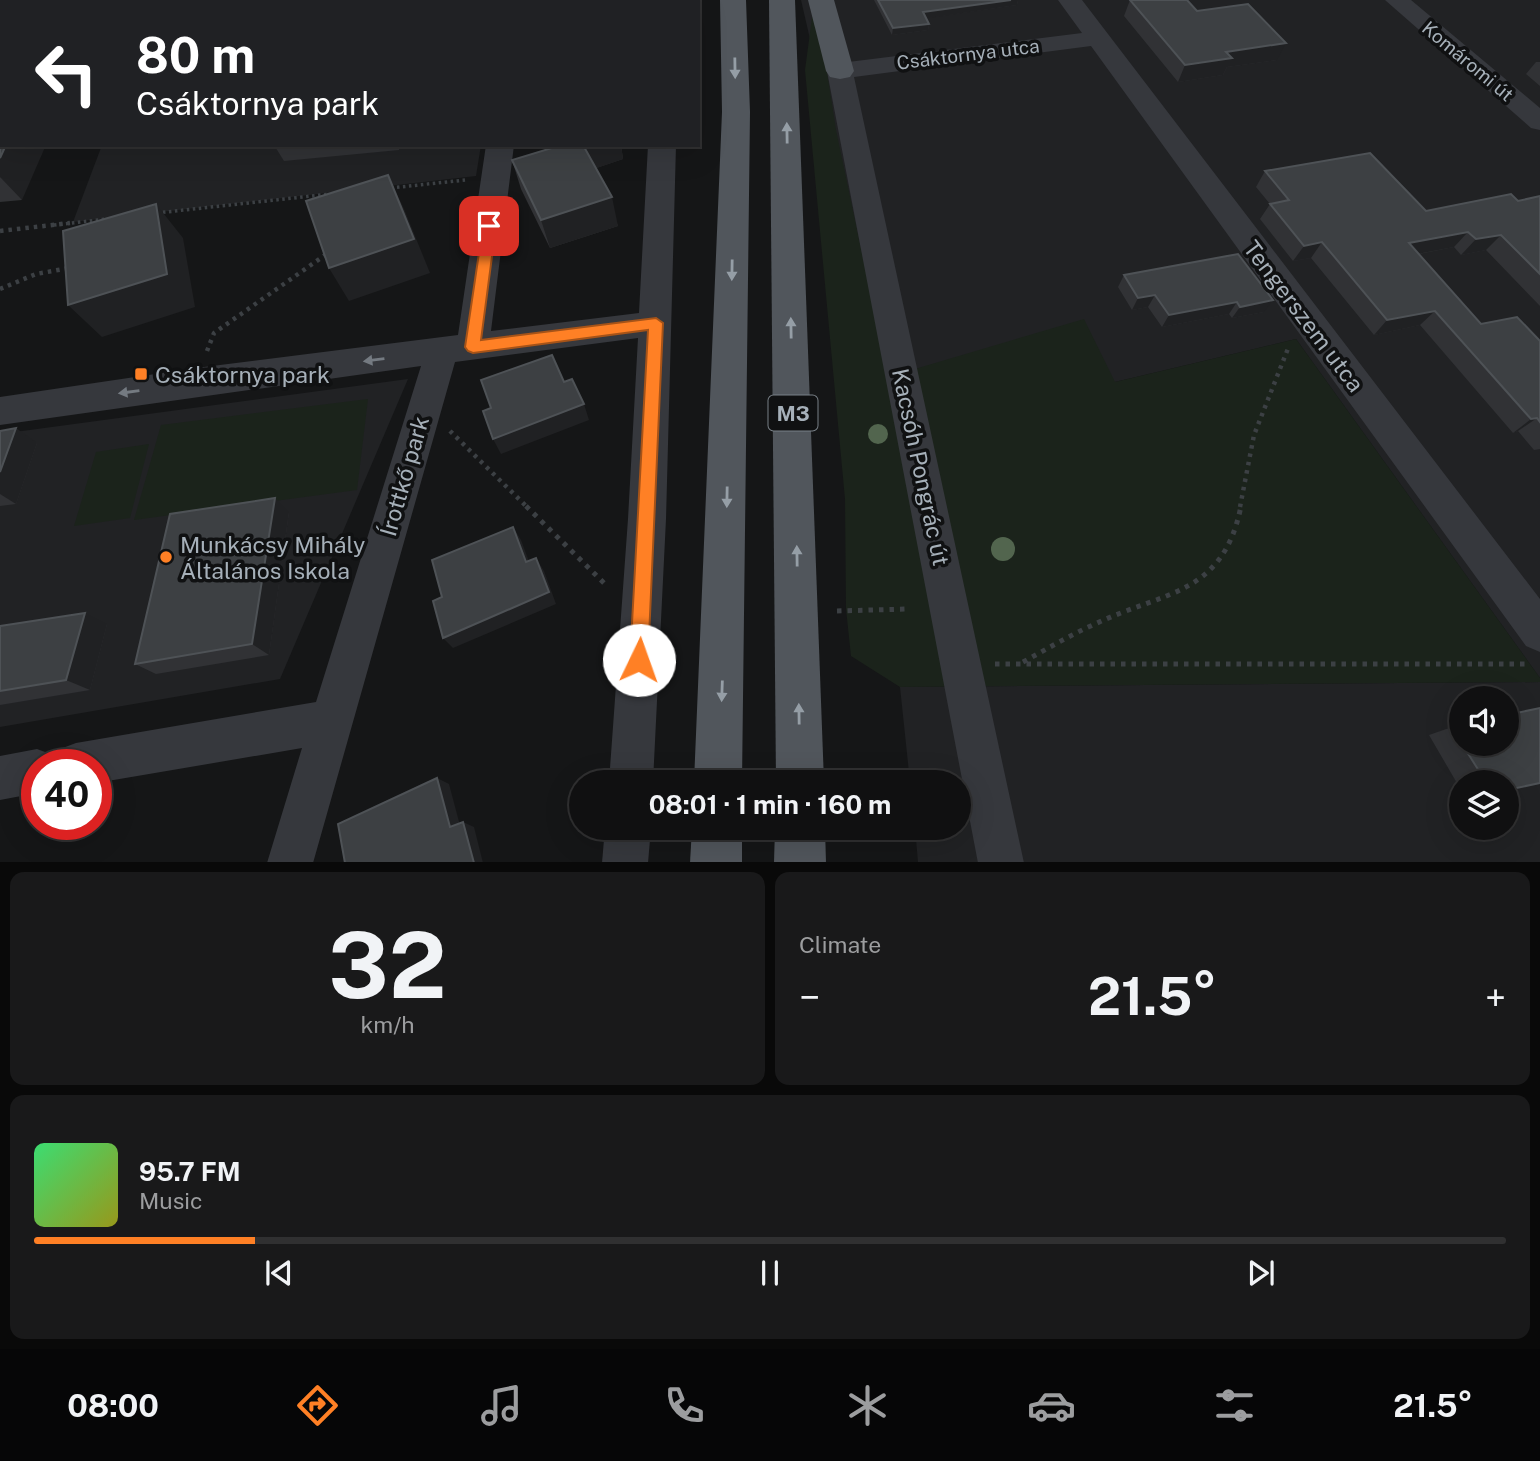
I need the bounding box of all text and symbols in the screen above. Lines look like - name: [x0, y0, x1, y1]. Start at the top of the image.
- street label: Komáromi út: [1418, 16, 1518, 106]
- text: 80 m: [136, 26, 255, 84]
- icon: left: [21, 28, 112, 119]
- street label: Csáktornya utca: [895, 34, 1041, 74]
- one-way arrow: [729, 57, 741, 79]
- text: Csáktornya park: [136, 85, 379, 122]
- one-way arrow: [781, 122, 793, 144]
- pin: [459, 196, 519, 256]
- icon: arrive: [470, 207, 508, 245]
- street label: Tengerszem utca: [1238, 235, 1370, 397]
- one-way arrow: [727, 259, 738, 281]
- one-way arrow: [786, 317, 797, 339]
- one-way arrow: [363, 354, 385, 365]
- place label: Csáktornya park: [155, 361, 330, 388]
- marker: Csáktornya park: [133, 366, 149, 382]
- street label: Kacsóh Pongrác út: [887, 366, 955, 568]
- one-way arrow: [118, 387, 140, 398]
- road number: M3: [768, 396, 818, 430]
- street label: Írottkő park: [374, 413, 434, 539]
- one-way arrow: [721, 487, 733, 509]
- place label: Munkácsy Mihály Általános Iskola: [180, 531, 365, 584]
- one-way arrow: [791, 544, 802, 566]
- marker: Munkácsy Mihály Általános Iskola: [158, 549, 174, 565]
- position arrow: [602, 623, 676, 697]
- one-way arrow: [716, 680, 727, 702]
- map controls: [1449, 686, 1519, 840]
- button: sound: [1449, 686, 1519, 756]
- one-way arrow: [793, 703, 805, 725]
- speed limit sign: 40: [21, 749, 112, 840]
- button: layers: [1449, 770, 1519, 840]
- text: 08:01 · 1 min · 160 m: [649, 789, 891, 820]
- text: 32: [328, 912, 447, 1018]
- text: Climate: [799, 931, 881, 958]
- text: 21.5°: [1088, 966, 1217, 1027]
- text: −: [799, 975, 820, 1020]
- text: +: [1485, 975, 1506, 1020]
- text: km/h: [360, 1011, 415, 1038]
- text: 95.7 FM: [139, 1156, 241, 1187]
- text: Music: [139, 1187, 203, 1214]
- icon: previous: [260, 1254, 298, 1292]
- icon: pause: [751, 1254, 789, 1292]
- icon: next: [1242, 1254, 1280, 1292]
- icon: directions: [293, 1381, 342, 1430]
- icon: music: [477, 1381, 526, 1430]
- icon: phone: [660, 1381, 709, 1430]
- icon: climate: [843, 1381, 892, 1430]
- icon: car: [1027, 1381, 1076, 1430]
- icon: filters: [1210, 1381, 1259, 1430]
- text: 08:00: [67, 1387, 159, 1424]
- text: 21.5°: [1393, 1387, 1473, 1424]

